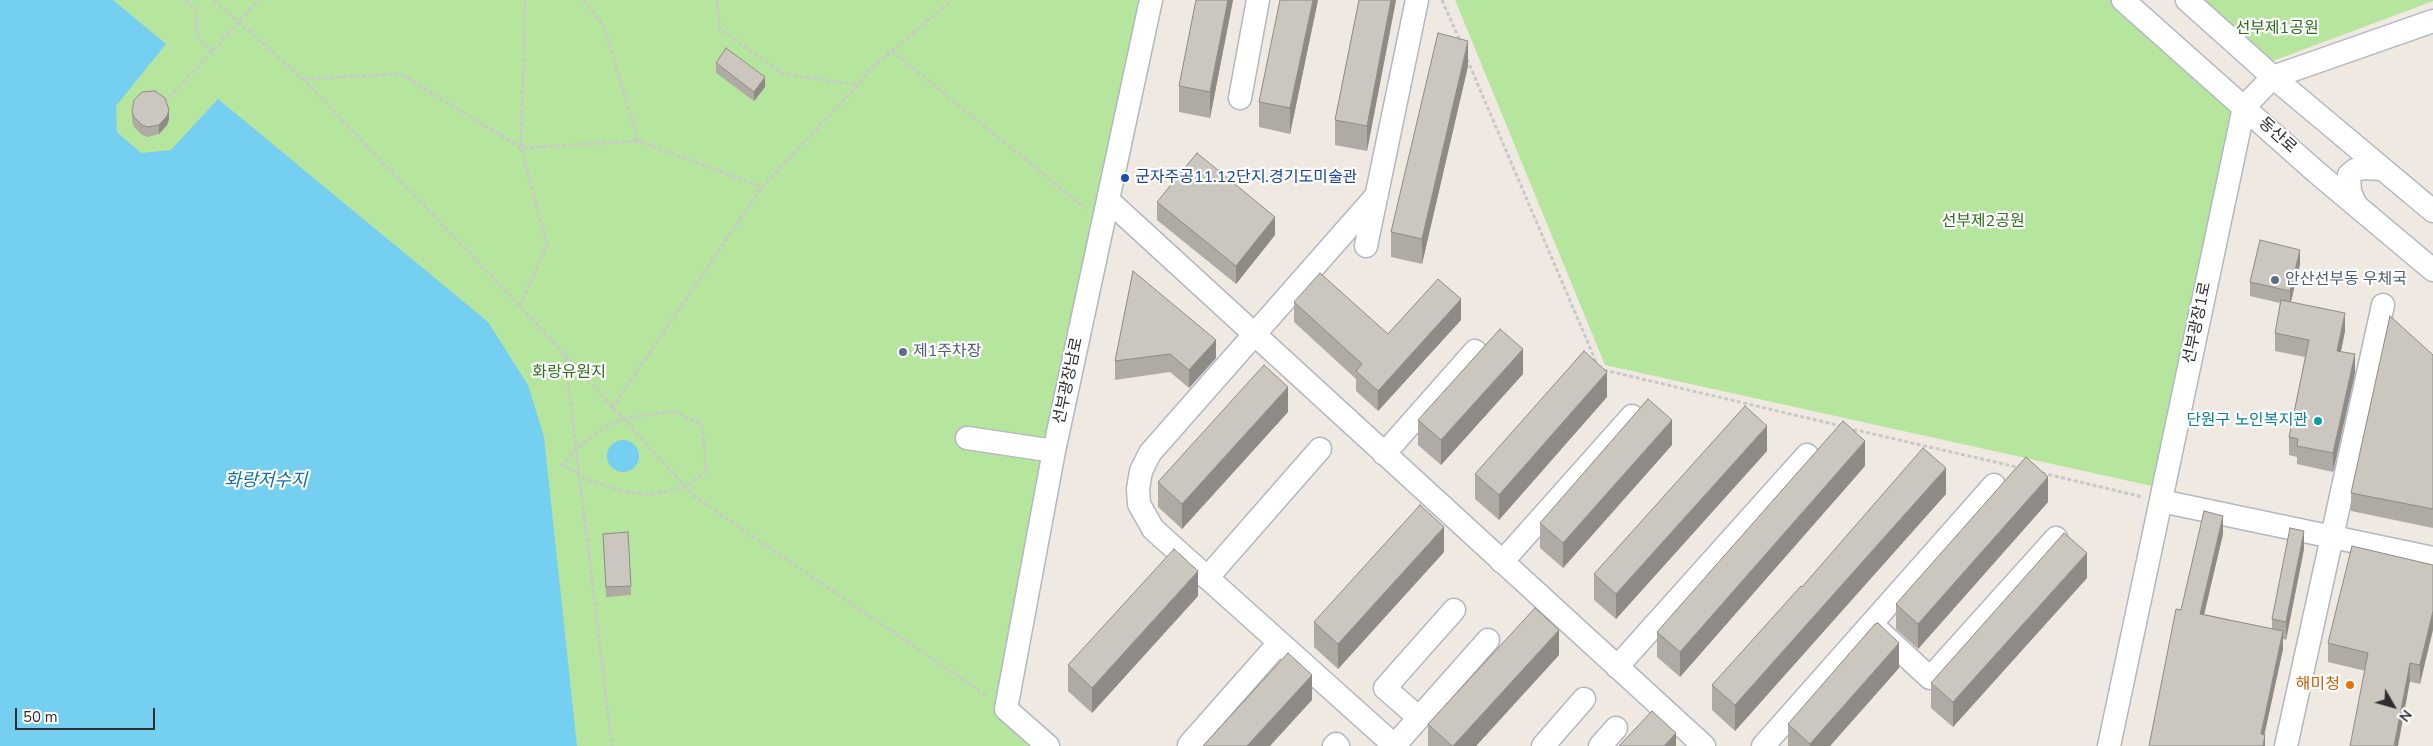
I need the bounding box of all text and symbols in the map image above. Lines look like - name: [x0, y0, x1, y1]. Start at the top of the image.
- park label: 선부제1공원: [2235, 19, 2319, 39]
- street label: 동산로: [2254, 114, 2300, 158]
- place label: 군자주공11.12단지.경기도미술관: [1135, 168, 1357, 188]
- marker: 군자주공11.12단지.경기도미술관: [1119, 172, 1131, 184]
- park label: 선부제2공원: [1941, 212, 2025, 232]
- place label: 안산선부동 우체국: [2285, 270, 2407, 290]
- marker: 안산선부동 우체국: [2269, 274, 2281, 286]
- street label: 선부광장1로: [2180, 280, 2216, 366]
- street label: 선부광장남로: [1050, 336, 1088, 426]
- place label: 제1주차장: [913, 342, 981, 362]
- marker: 제1주차장: [897, 346, 909, 358]
- park label: 화랑유원지: [532, 363, 606, 383]
- place label: 단원구 노인복지관: [2186, 411, 2308, 431]
- marker: 단원구 노인복지관: [2312, 415, 2324, 427]
- water label: 화랑저수지: [225, 471, 307, 493]
- place label: 해미청: [2296, 675, 2340, 695]
- marker: 해미청: [2344, 679, 2356, 691]
- north arrow: [2368, 681, 2418, 731]
- scale bar: [18, 698, 158, 730]
- text: N: [2395, 706, 2416, 726]
- text: 50 m: [23, 707, 58, 727]

